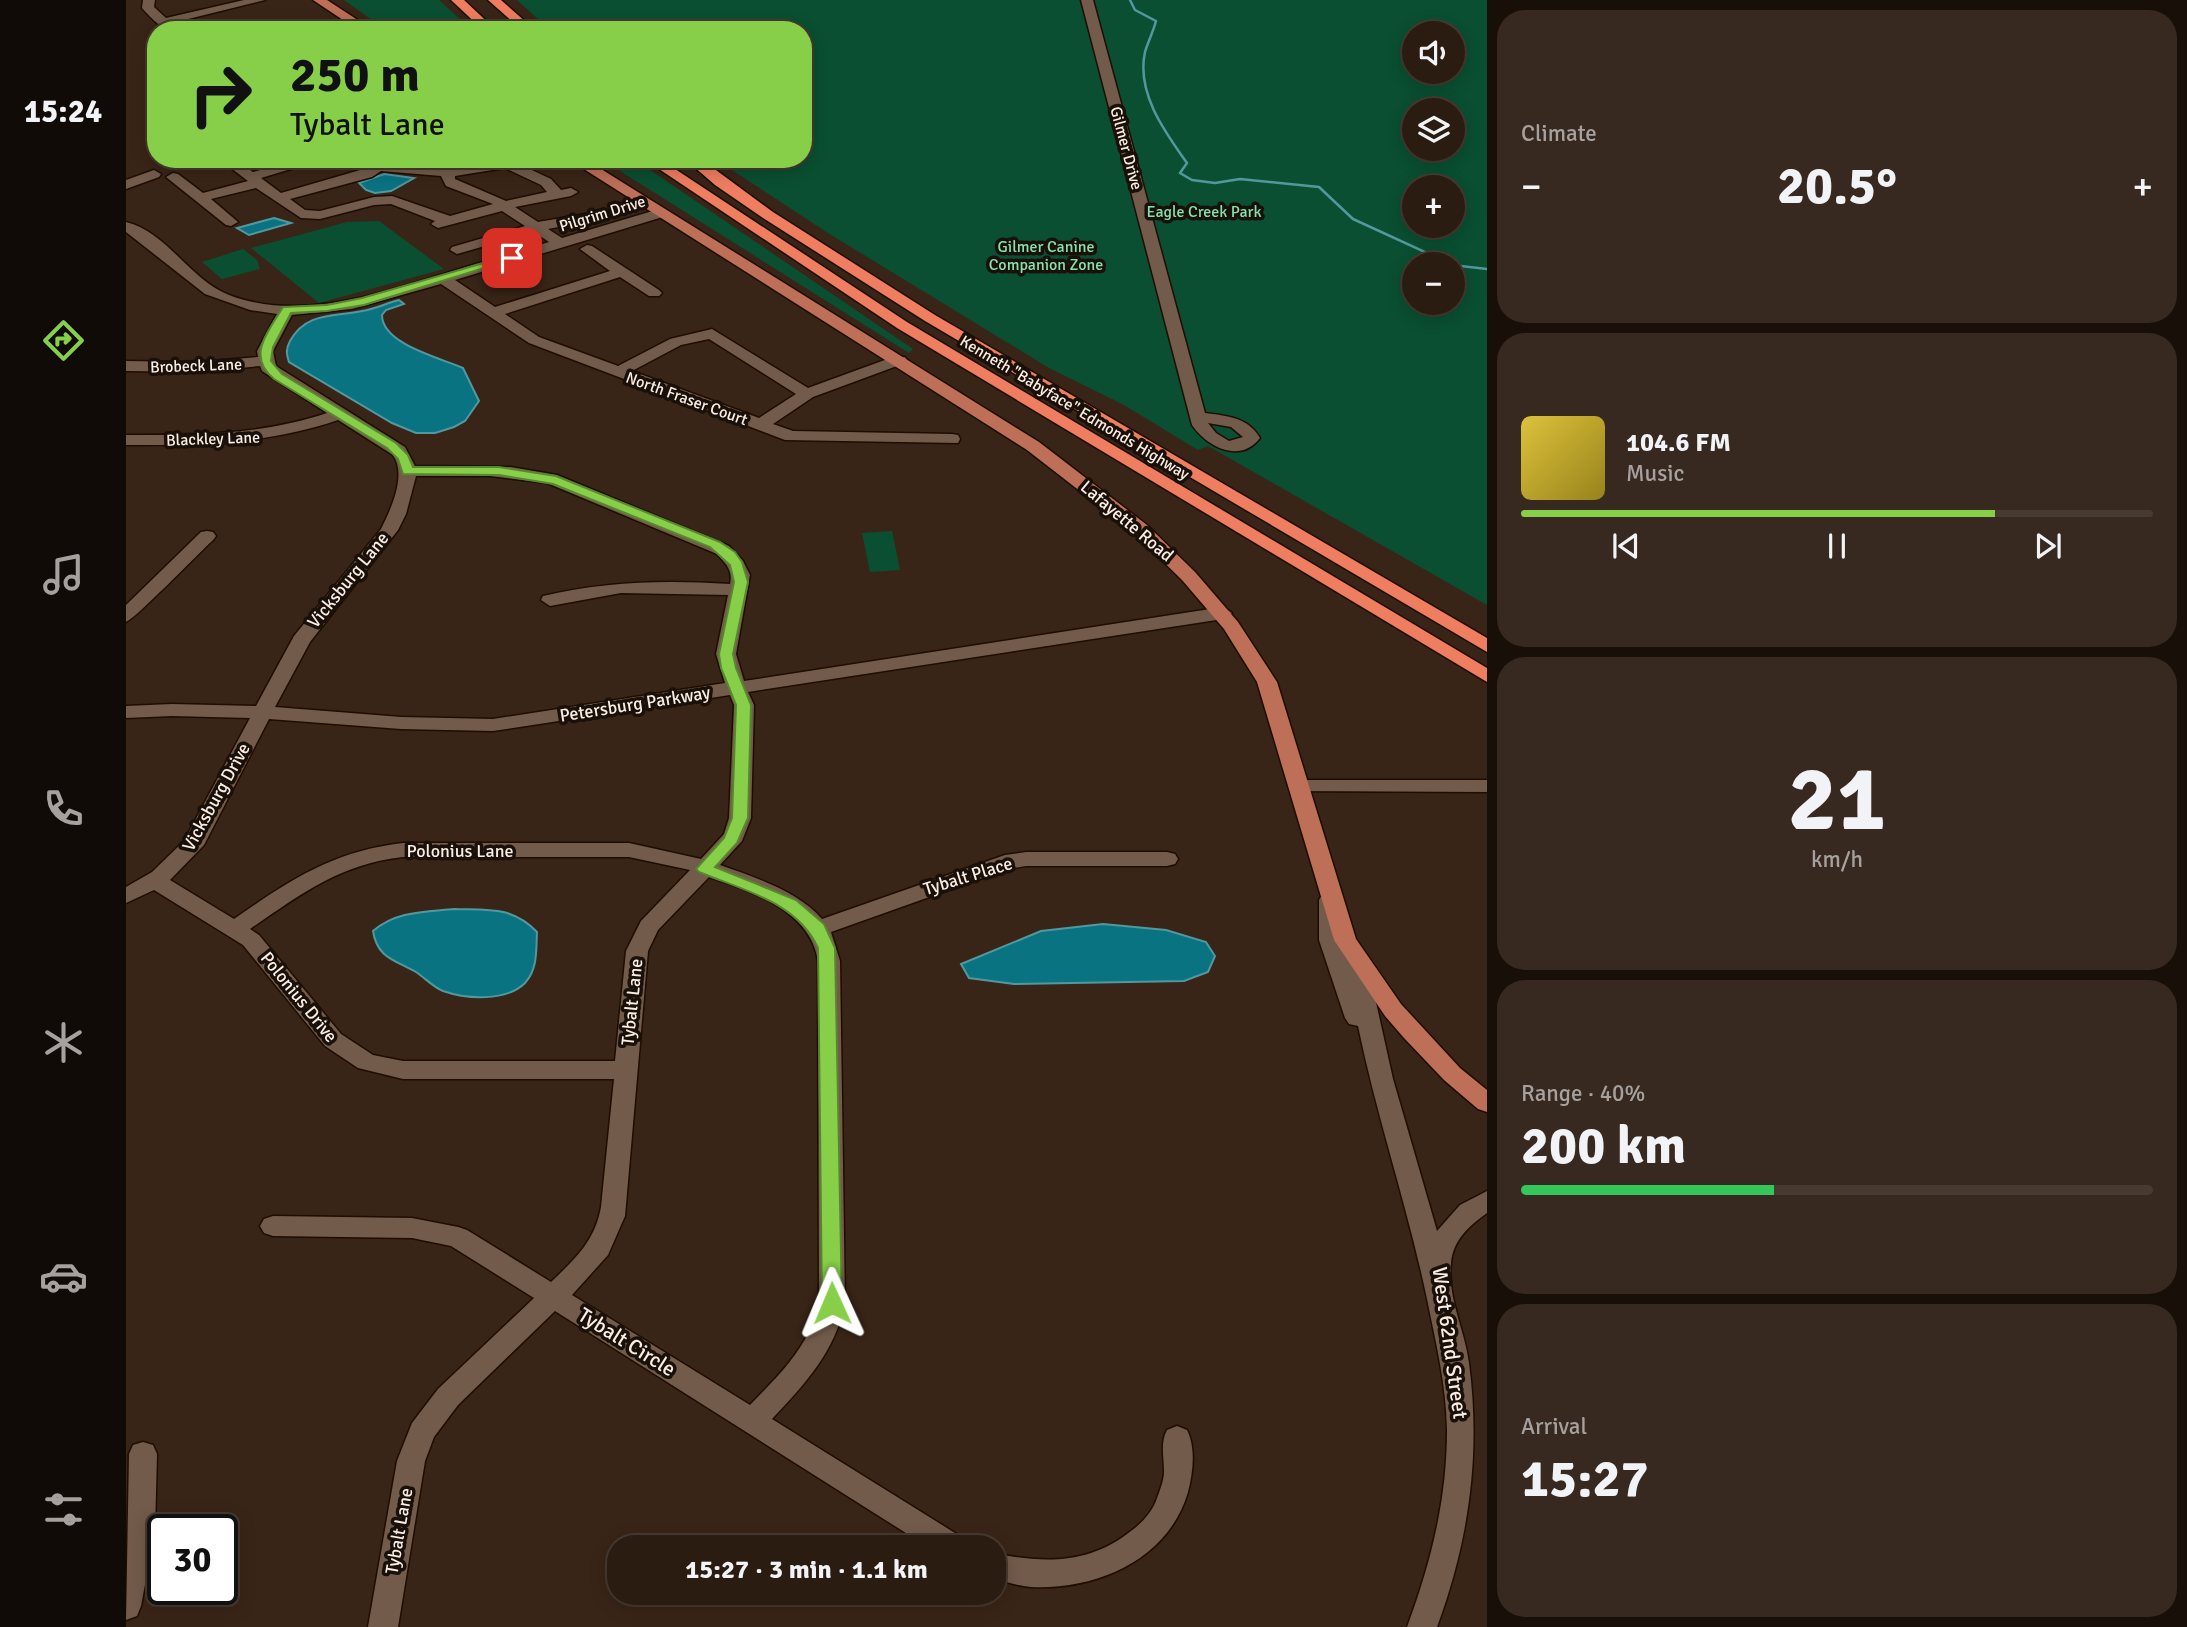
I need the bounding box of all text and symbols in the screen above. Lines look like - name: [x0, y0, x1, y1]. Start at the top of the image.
- map controls: [1402, 21, 1465, 315]
- button: sound: [1402, 21, 1465, 84]
- text: 250 m: [290, 45, 420, 105]
- icon: right: [175, 49, 266, 140]
- text: 15:24: [24, 92, 102, 131]
- button: layers: [1402, 98, 1465, 161]
- street label: Gilmer Drive: [1105, 104, 1147, 192]
- text: Tybalt Lane: [290, 105, 445, 144]
- text: Climate: [1521, 119, 1597, 148]
- text: 20.5°: [1777, 154, 1897, 218]
- text: −: [1521, 163, 1542, 210]
- text: +: [2132, 163, 2153, 210]
- button: +: [1402, 175, 1465, 238]
- street label: Pilgrim Drive: [557, 191, 648, 237]
- park label: Eagle Creek Park: [1146, 202, 1262, 222]
- pin: [482, 228, 542, 288]
- park label: Gilmer Canine Companion Zone: [989, 237, 1103, 275]
- icon: arrive: [493, 239, 531, 277]
- button: −: [1402, 252, 1465, 315]
- icon: directions: [39, 316, 88, 365]
- street label: Kenneth "Babyface" Edmonds Highway: [956, 331, 1193, 485]
- street label: Brobeck Lane: [150, 354, 242, 378]
- street label: North Fraser Court: [623, 368, 751, 430]
- street label: Blackley Lane: [166, 427, 260, 451]
- text: 104.6 FM: [1626, 427, 1731, 459]
- text: Music: [1626, 459, 1684, 488]
- street label: Lafayette Road: [1076, 476, 1178, 566]
- icon: previous: [1607, 527, 1645, 565]
- icon: pause: [1818, 527, 1856, 565]
- icon: next: [2029, 527, 2067, 565]
- street label: Vicksburg Lane: [303, 528, 393, 632]
- icon: music: [39, 550, 88, 599]
- street label: Petersburg Parkway: [558, 681, 713, 727]
- street label: Vicksburg Drive: [177, 739, 255, 855]
- text: 21: [1788, 743, 1886, 856]
- icon: phone: [39, 784, 88, 833]
- street label: Polonius Lane: [406, 840, 514, 862]
- text: km/h: [1811, 845, 1863, 874]
- street label: Tybalt Place: [921, 852, 1015, 900]
- street label: Polonius Drive: [256, 947, 342, 1047]
- street label: Tybalt Lane: [617, 958, 647, 1046]
- icon: climate: [39, 1018, 88, 1067]
- text: Range · 40%: [1521, 1079, 1645, 1108]
- text: 200 km: [1521, 1114, 1686, 1178]
- icon: car: [39, 1252, 88, 1301]
- street label: West 62nd Street: [1426, 1265, 1474, 1421]
- position arrow: [795, 1266, 869, 1340]
- street label: Tybalt Circle: [573, 1302, 681, 1382]
- text: Arrival: [1521, 1412, 1587, 1441]
- text: 15:27: [1521, 1447, 1649, 1511]
- icon: filters: [39, 1485, 88, 1534]
- street label: Tybalt Lane: [381, 1486, 417, 1576]
- speed limit sign: 30: [147, 1514, 238, 1605]
- text: 15:27 · 3 min · 1.1 km: [685, 1554, 928, 1586]

